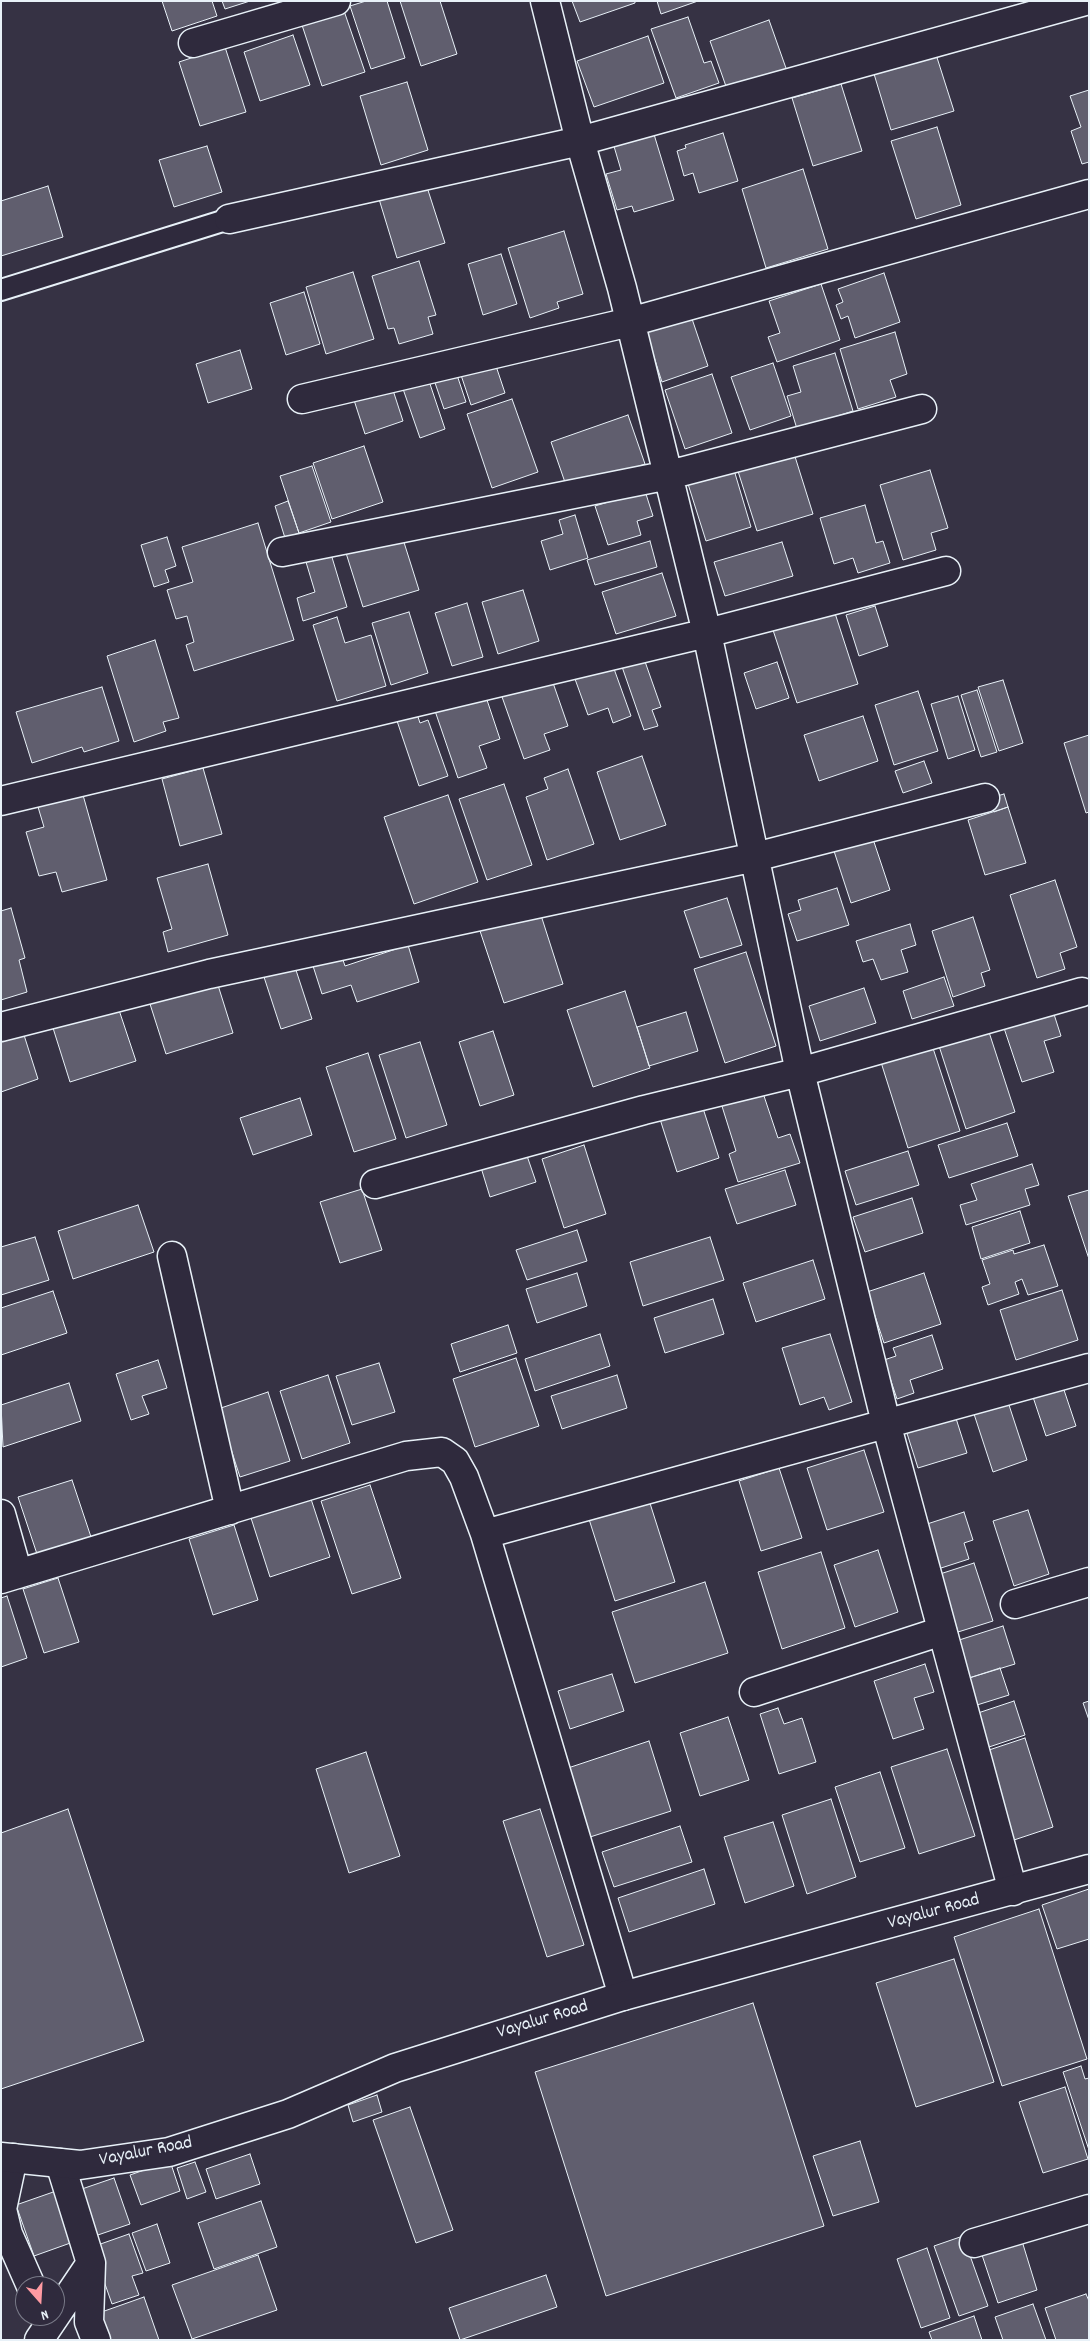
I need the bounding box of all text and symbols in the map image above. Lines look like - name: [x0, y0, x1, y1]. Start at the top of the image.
- street label: Vayalur Road: [886, 1890, 982, 1936]
- street label: Vayalur Road: [495, 1996, 591, 2046]
- street label: Vayalur Road: [98, 2133, 194, 2173]
- north arrow: [15, 2276, 65, 2326]
- text: N: [38, 2304, 51, 2325]

